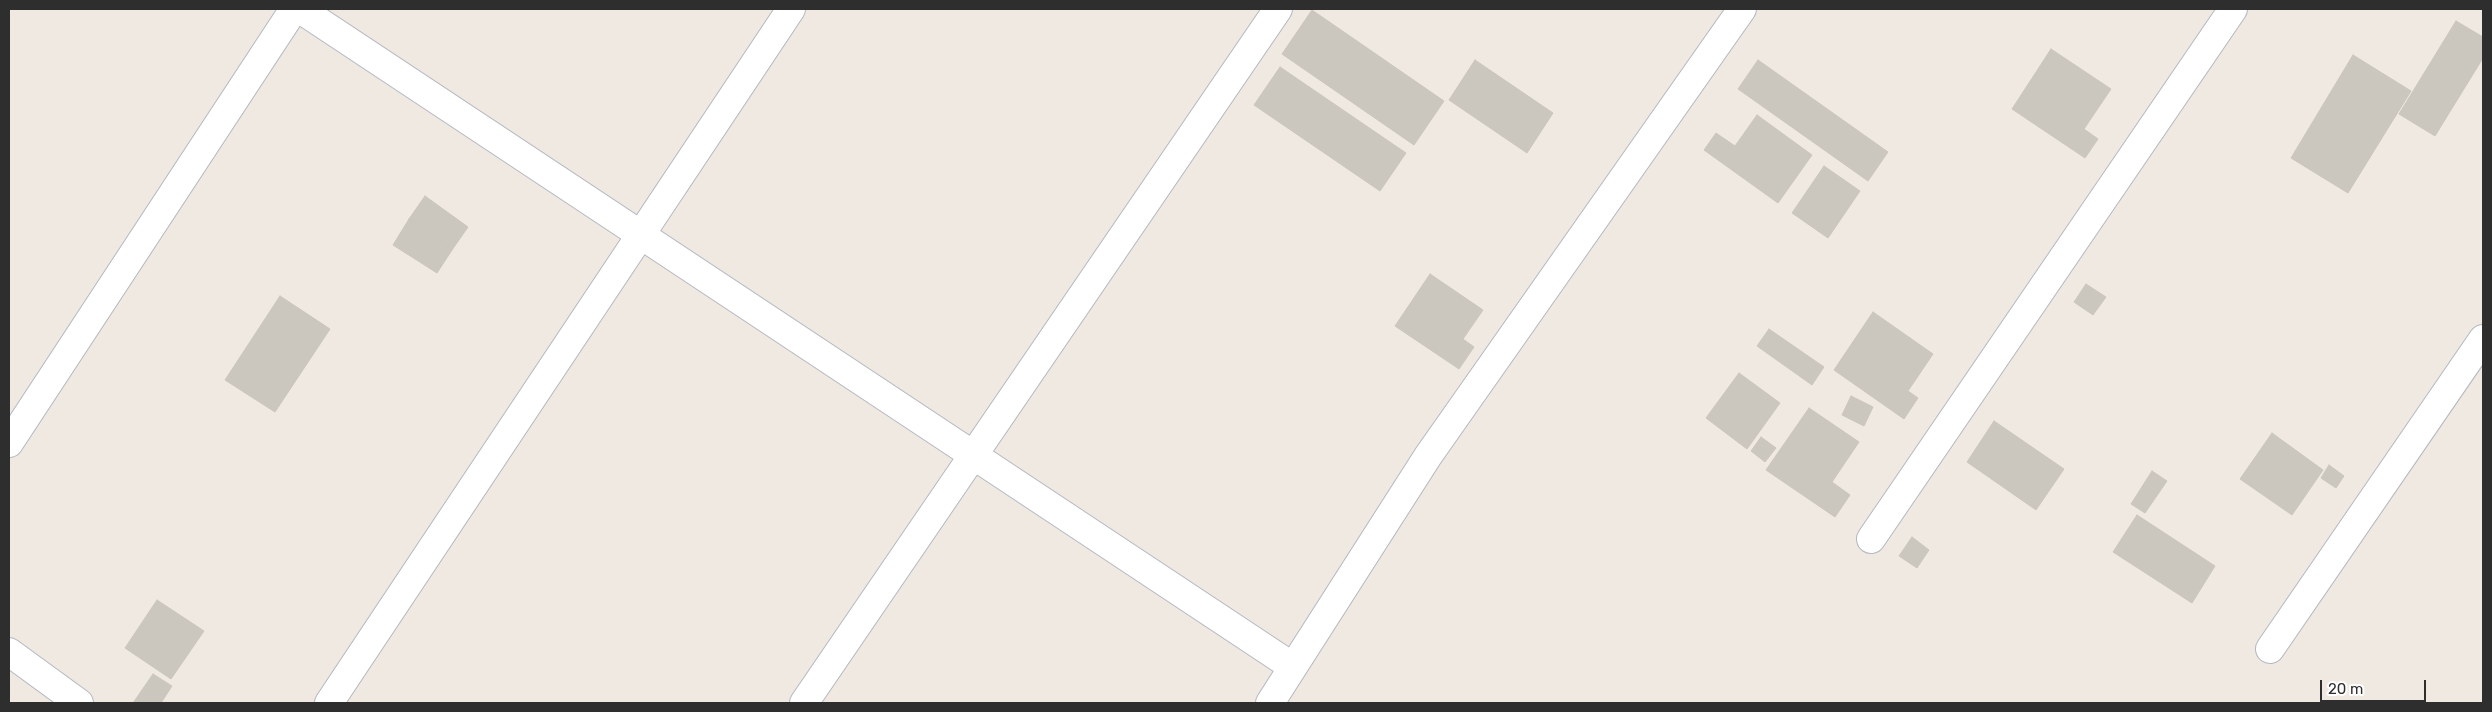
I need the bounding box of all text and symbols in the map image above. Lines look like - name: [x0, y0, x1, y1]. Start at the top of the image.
- scale bar: [2322, 670, 2428, 702]
- text: 20 m: [2328, 680, 2363, 698]

